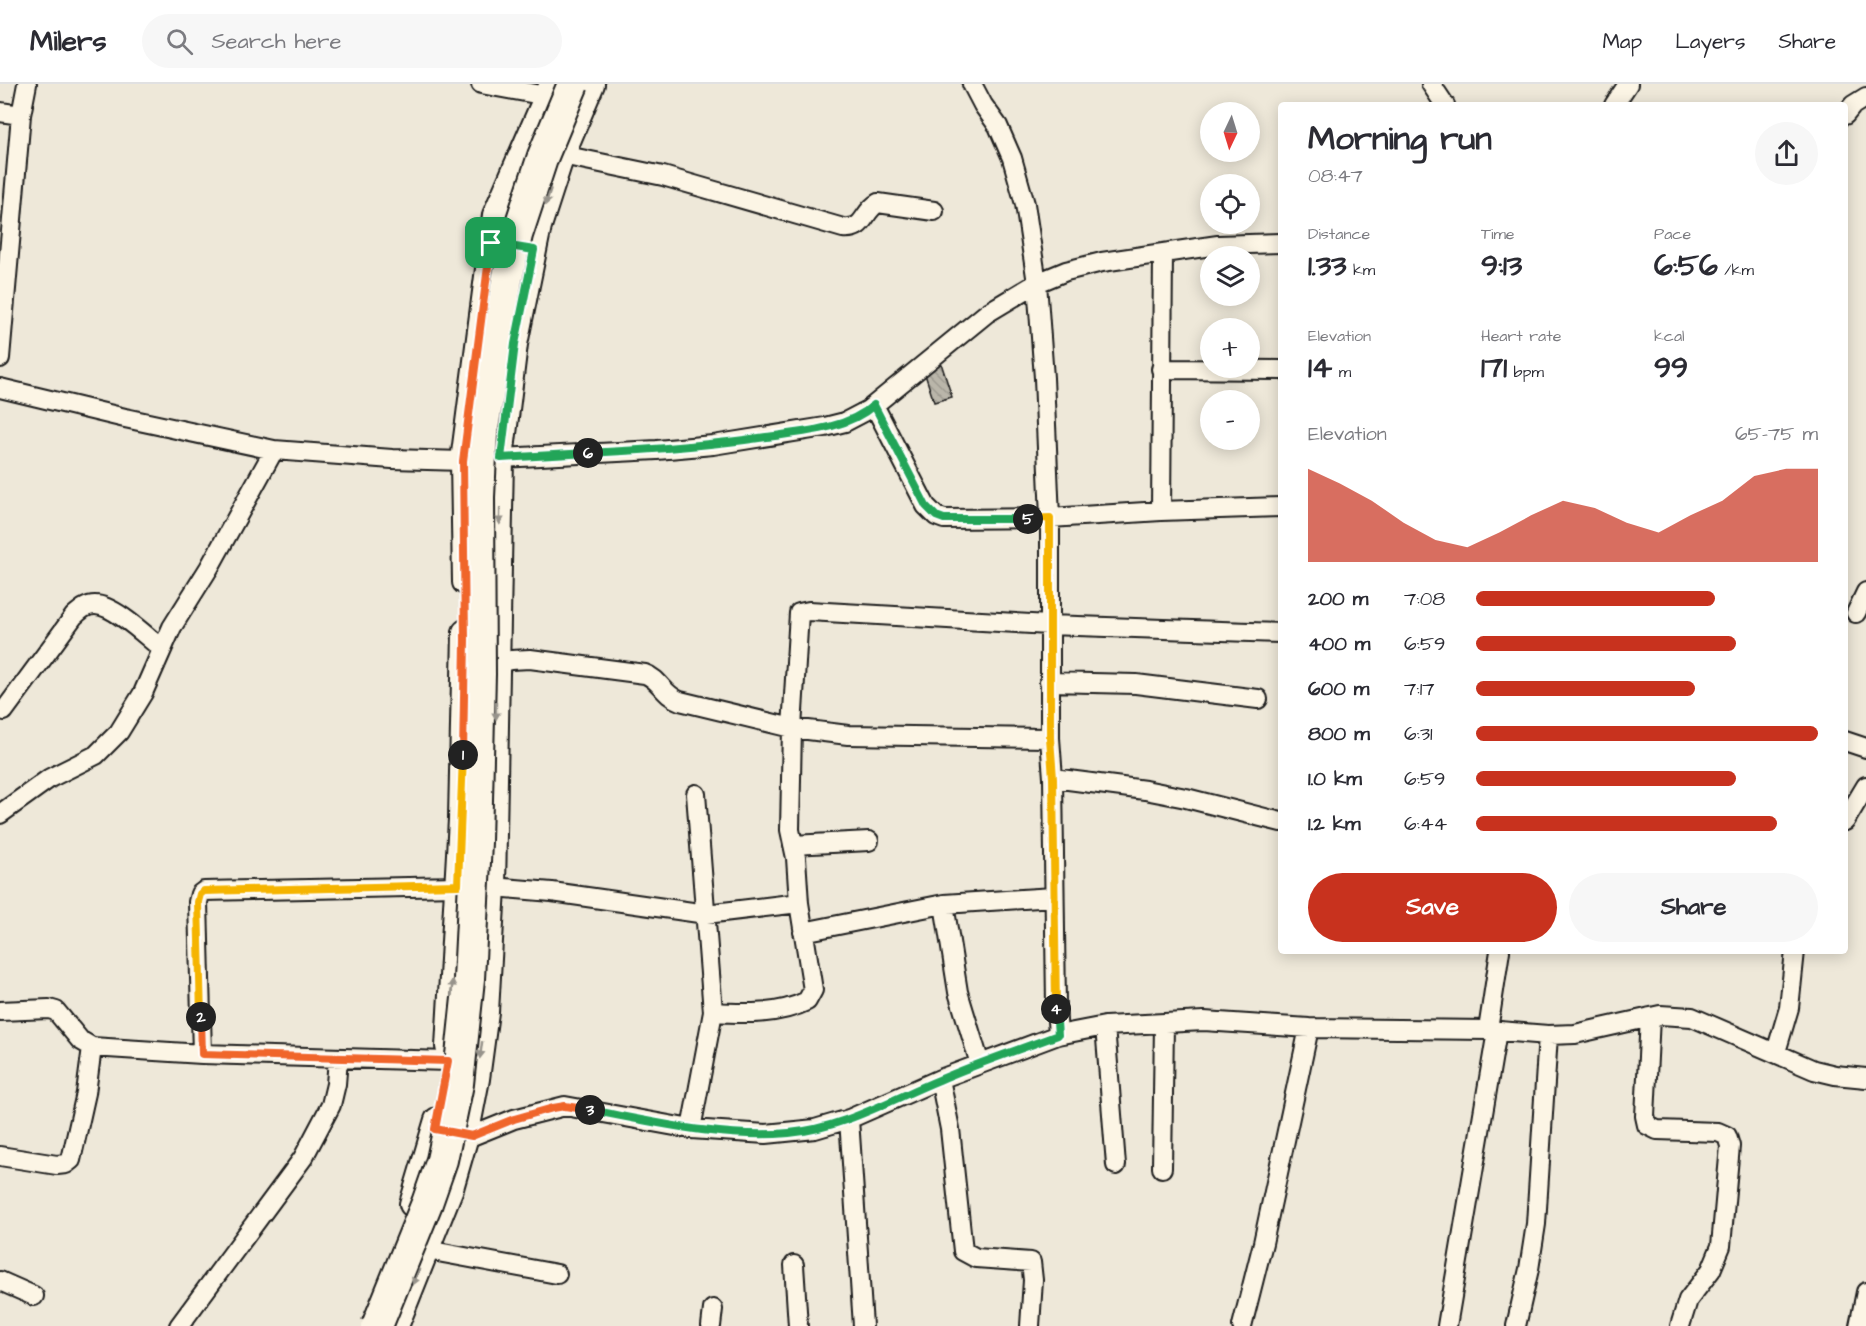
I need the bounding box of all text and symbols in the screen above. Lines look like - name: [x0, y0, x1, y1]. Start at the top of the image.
- search box: [142, 14, 562, 68]
- text: Milers: [30, 22, 106, 61]
- icon: search: [163, 25, 196, 58]
- text: Search here: [211, 26, 341, 57]
- text: Map: [1602, 27, 1642, 56]
- text: Layers: [1675, 27, 1745, 56]
- text: Share: [1778, 27, 1836, 56]
- north arrow: [1200, 102, 1260, 162]
- map controls: [1200, 102, 1260, 450]
- text: Morning run: [1308, 116, 1492, 162]
- button: share: [1755, 122, 1818, 185]
- text: 08:47: [1308, 162, 1363, 190]
- button: locate: [1200, 174, 1260, 234]
- one-way arrow: [543, 188, 553, 206]
- pin: [465, 217, 516, 268]
- text: Distance: [1308, 223, 1370, 245]
- text: Time: [1481, 223, 1515, 245]
- text: Pace: [1654, 223, 1691, 245]
- icon: arrive: [474, 226, 507, 259]
- text: 1.33: [1308, 245, 1347, 287]
- text: 9:13: [1481, 245, 1522, 287]
- text: 6:56: [1654, 245, 1718, 287]
- button: layers: [1200, 246, 1260, 306]
- text: km: [1347, 259, 1375, 281]
- text: /km: [1718, 259, 1754, 281]
- button: +: [1200, 318, 1260, 378]
- text: Elevation: [1308, 325, 1371, 347]
- text: Heart rate: [1481, 325, 1561, 347]
- text: kcal: [1654, 325, 1685, 347]
- text: 14: [1308, 347, 1332, 389]
- text: 171: [1481, 347, 1507, 389]
- text: 99: [1654, 347, 1688, 389]
- text: m: [1332, 361, 1351, 383]
- text: bpm: [1507, 361, 1544, 383]
- button: −: [1200, 390, 1260, 450]
- text: Elevation: [1308, 420, 1387, 448]
- text: 65–75 m: [1735, 420, 1818, 448]
- pin: 6: [573, 438, 603, 468]
- text: 6: [583, 442, 593, 464]
- pin: 5: [1013, 504, 1043, 534]
- one-way arrow: [495, 507, 505, 526]
- text: 5: [1022, 508, 1034, 530]
- text: 200 m: [1308, 585, 1368, 613]
- text: 7:08: [1404, 585, 1445, 613]
- text: 400 m: [1308, 630, 1370, 658]
- text: 6:59: [1404, 630, 1445, 658]
- text: 600 m: [1308, 675, 1369, 703]
- text: 7:17: [1404, 675, 1435, 703]
- one-way arrow: [491, 702, 501, 721]
- text: 800 m: [1308, 720, 1370, 748]
- text: 6:31: [1404, 720, 1433, 748]
- pin: 1: [448, 740, 478, 770]
- text: 1: [462, 744, 464, 766]
- text: 1.0 km: [1308, 765, 1362, 793]
- text: 6:59: [1404, 765, 1445, 793]
- text: 1.2 km: [1308, 810, 1361, 838]
- text: 6:44: [1404, 810, 1447, 838]
- button: Save: [1308, 873, 1557, 942]
- button: Share: [1569, 873, 1818, 942]
- one-way arrow: [447, 978, 456, 997]
- pin: 4: [1041, 994, 1071, 1024]
- text: 4: [1051, 998, 1061, 1020]
- pin: 2: [186, 1002, 216, 1032]
- text: 2: [196, 1006, 206, 1028]
- one-way arrow: [476, 1041, 485, 1060]
- pin: 3: [575, 1095, 605, 1125]
- text: 3: [586, 1099, 594, 1121]
- one-way arrow: [411, 1268, 420, 1286]

